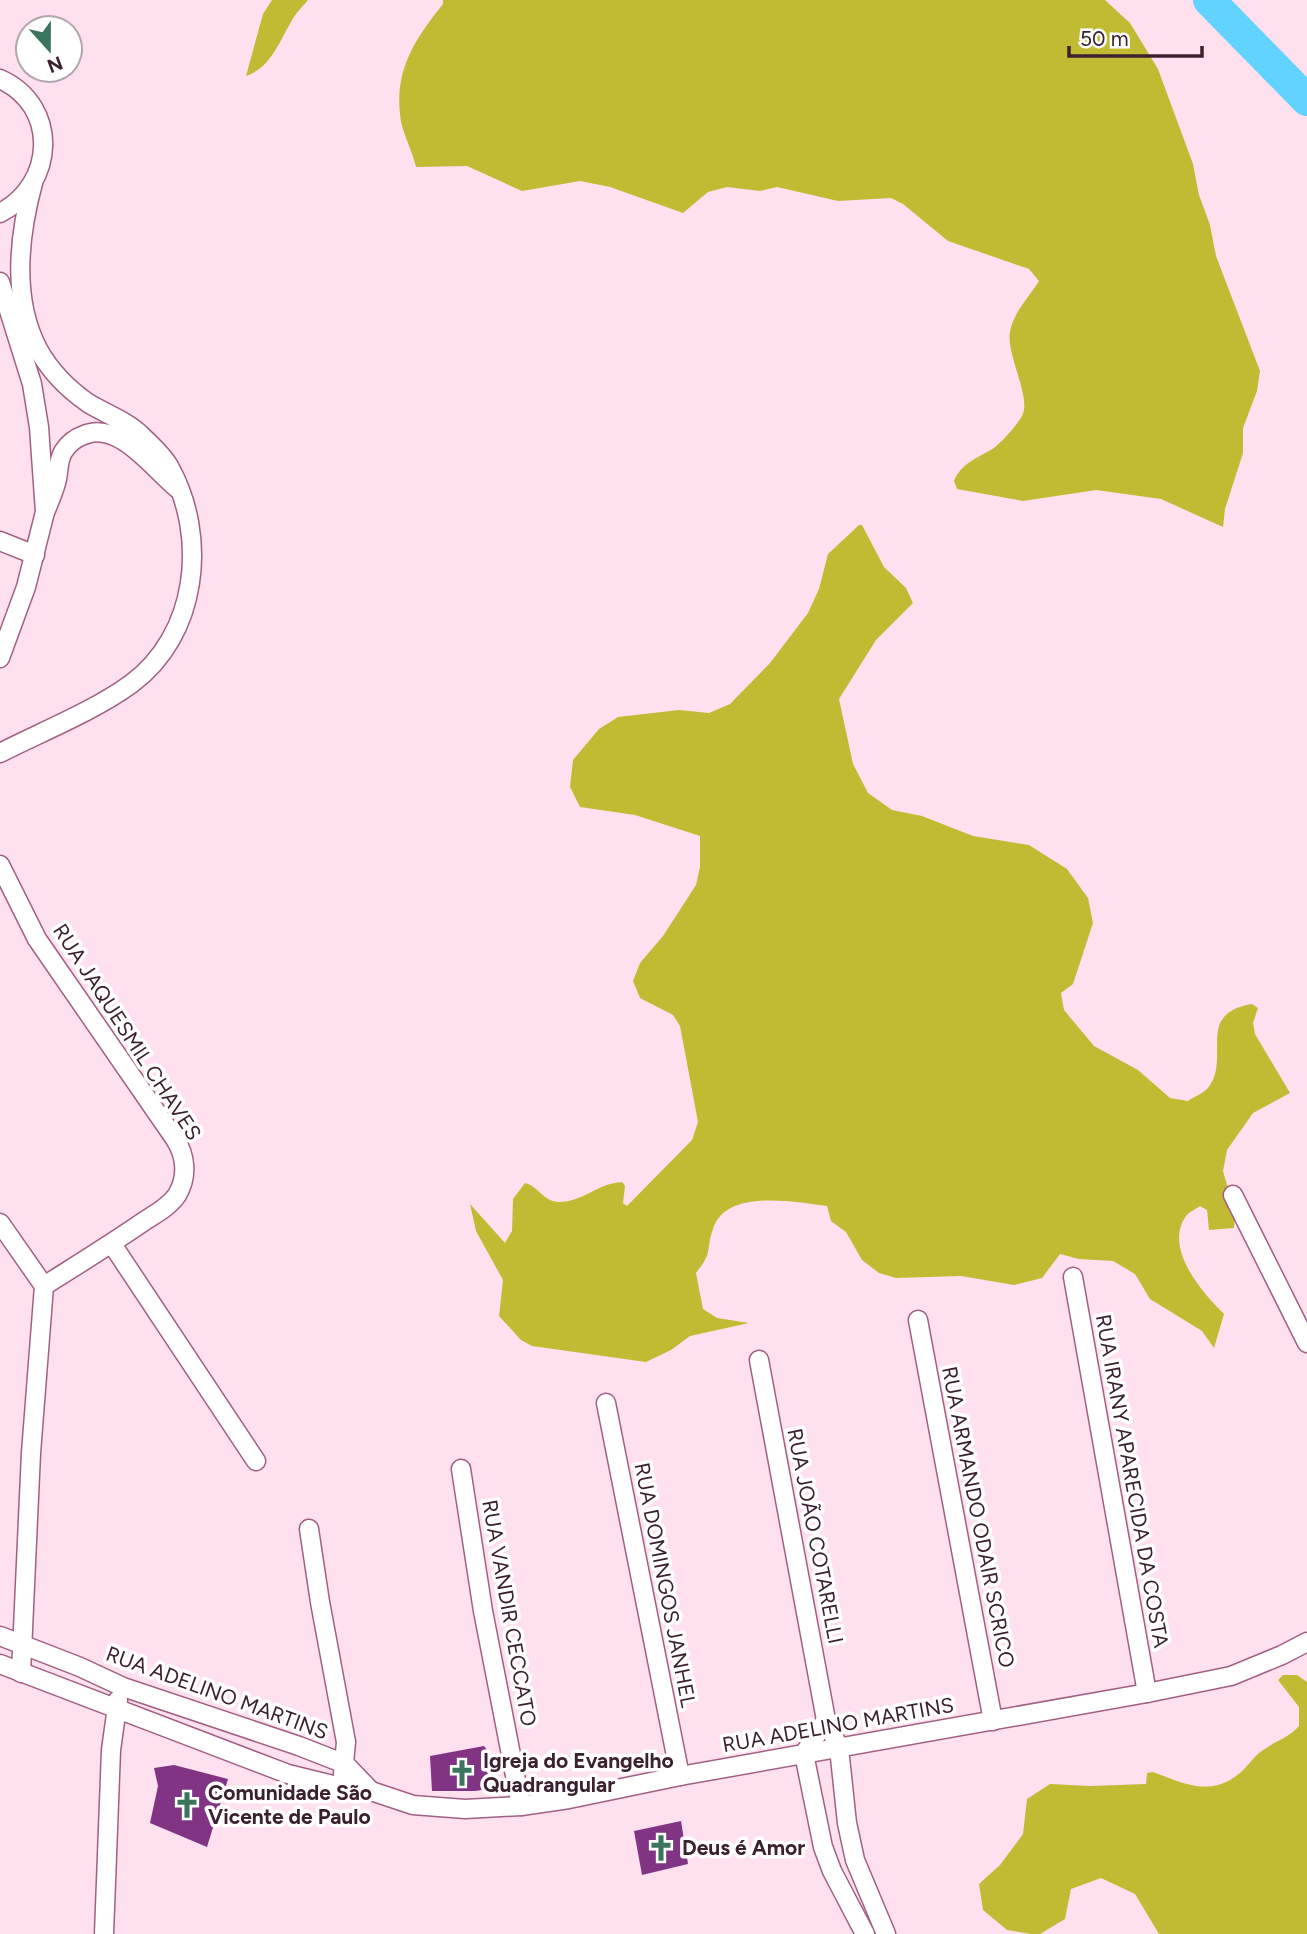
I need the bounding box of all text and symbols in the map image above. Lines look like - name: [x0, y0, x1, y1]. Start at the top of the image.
- north arrow: [14, 14, 84, 84]
- scale bar: [1069, 14, 1202, 58]
- text: 50 m: [1080, 26, 1129, 51]
- text: N: [44, 51, 66, 78]
- street label: RUA JAQUESMIL CHAVES: [48, 919, 207, 1144]
- street label: RUA IRANY APARECIDA DA COSTA: [1091, 1312, 1174, 1650]
- street label: RUA ARMANDO ODAIR SCRICO: [937, 1364, 1020, 1670]
- street label: RUA JOÃO COTARELLI: [782, 1426, 849, 1646]
- street label: RUA DOMINGOS JANHEL: [630, 1460, 701, 1709]
- street label: RUA VANDIR CECCATO: [477, 1498, 542, 1728]
- street label: RUA ADELINO MARTINS: [103, 1641, 332, 1744]
- street label: RUA ADELINO MARTINS: [720, 1692, 955, 1757]
- place label: Igreja do Evangelho Quadrangular: [483, 1748, 674, 1797]
- church icon: Igreja do Evangelho Quadrangular: [447, 1758, 477, 1788]
- place label: Comunidade São Vicente de Paulo: [208, 1780, 372, 1829]
- church icon: Comunidade São Vicente de Paulo: [172, 1790, 202, 1820]
- church icon: Deus é Amor: [646, 1833, 676, 1863]
- place label: Deus é Amor: [682, 1835, 805, 1860]

